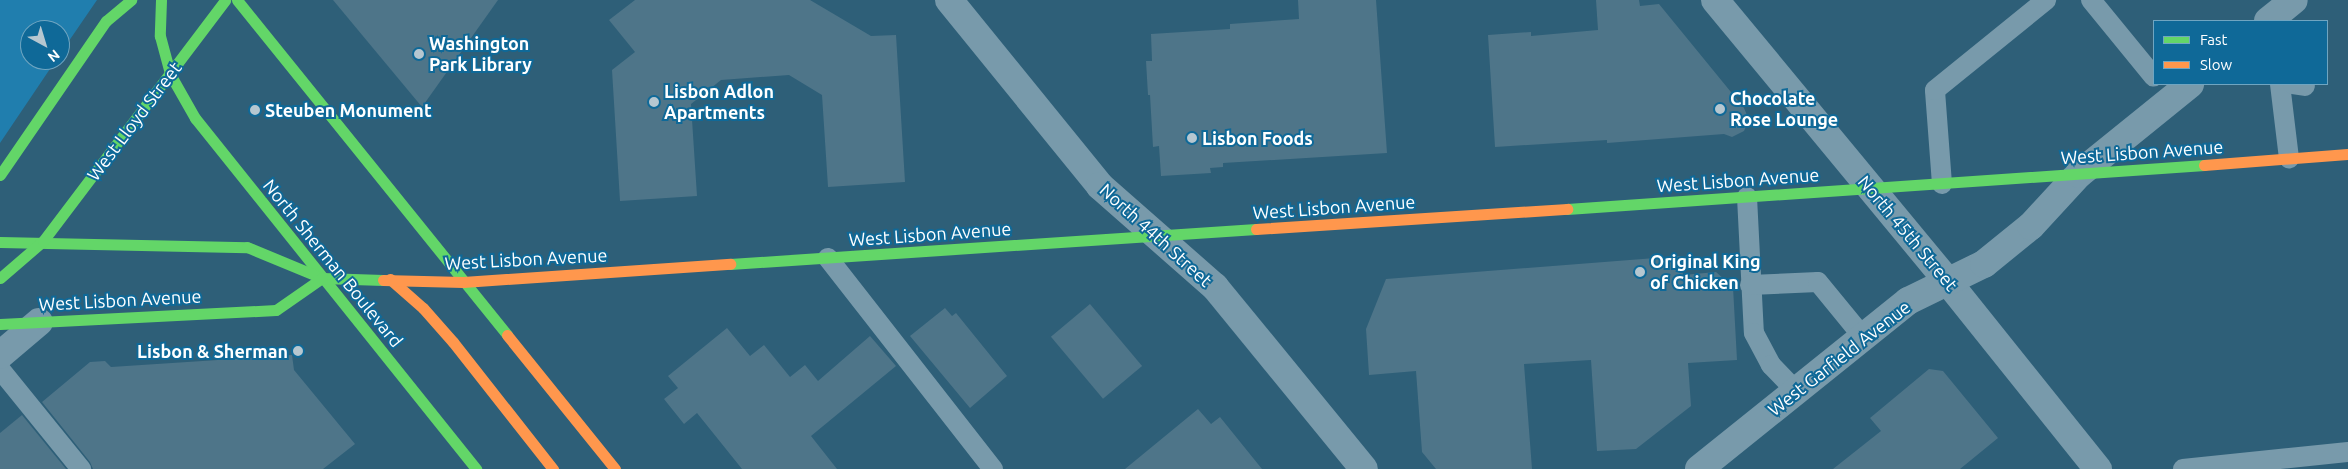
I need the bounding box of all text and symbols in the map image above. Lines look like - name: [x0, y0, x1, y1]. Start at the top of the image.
- north arrow: [20, 20, 70, 70]
- legend: [2153, 20, 2328, 85]
- text: Fast: [2200, 31, 2227, 48]
- place label: Washington Park Library: [429, 33, 532, 76]
- text: N: [45, 46, 63, 65]
- marker: Washington Park Library: [413, 48, 425, 60]
- text: Slow: [2200, 56, 2232, 73]
- street label: West Lloyd Street: [82, 57, 186, 185]
- place label: Lisbon Adlon Apartments: [664, 81, 774, 124]
- place label: Chocolate Rose Lounge: [1730, 88, 1838, 130]
- marker: Lisbon Adlon Apartments: [648, 96, 660, 108]
- place label: Steuben Monument: [265, 99, 432, 121]
- marker: Chocolate Rose Lounge: [1714, 103, 1726, 115]
- marker: Steuben Monument: [249, 104, 261, 116]
- place label: Lisbon Foods: [1202, 127, 1313, 149]
- marker: Lisbon Foods: [1186, 132, 1198, 144]
- street label: West Lisbon Avenue: [2060, 136, 2224, 168]
- street label: West Lisbon Avenue: [1656, 164, 1820, 196]
- street label: North 45th Street: [1854, 171, 1962, 295]
- street label: North Sherman Boulevard: [259, 175, 407, 351]
- street label: North 44th Street: [1095, 179, 1217, 291]
- street label: West Lisbon Avenue: [1252, 191, 1416, 223]
- street label: West Lisbon Avenue: [848, 218, 1012, 250]
- street label: West Lisbon Avenue: [444, 244, 608, 274]
- place label: Original King of Chicken: [1650, 251, 1761, 294]
- marker: Original King of Chicken: [1634, 266, 1646, 278]
- street label: West Lisbon Avenue: [38, 285, 202, 315]
- street label: West Garfield Avenue: [1764, 296, 1914, 420]
- place label: Lisbon & Sherman: [137, 340, 288, 362]
- marker: Lisbon & Sherman: [292, 345, 304, 357]

